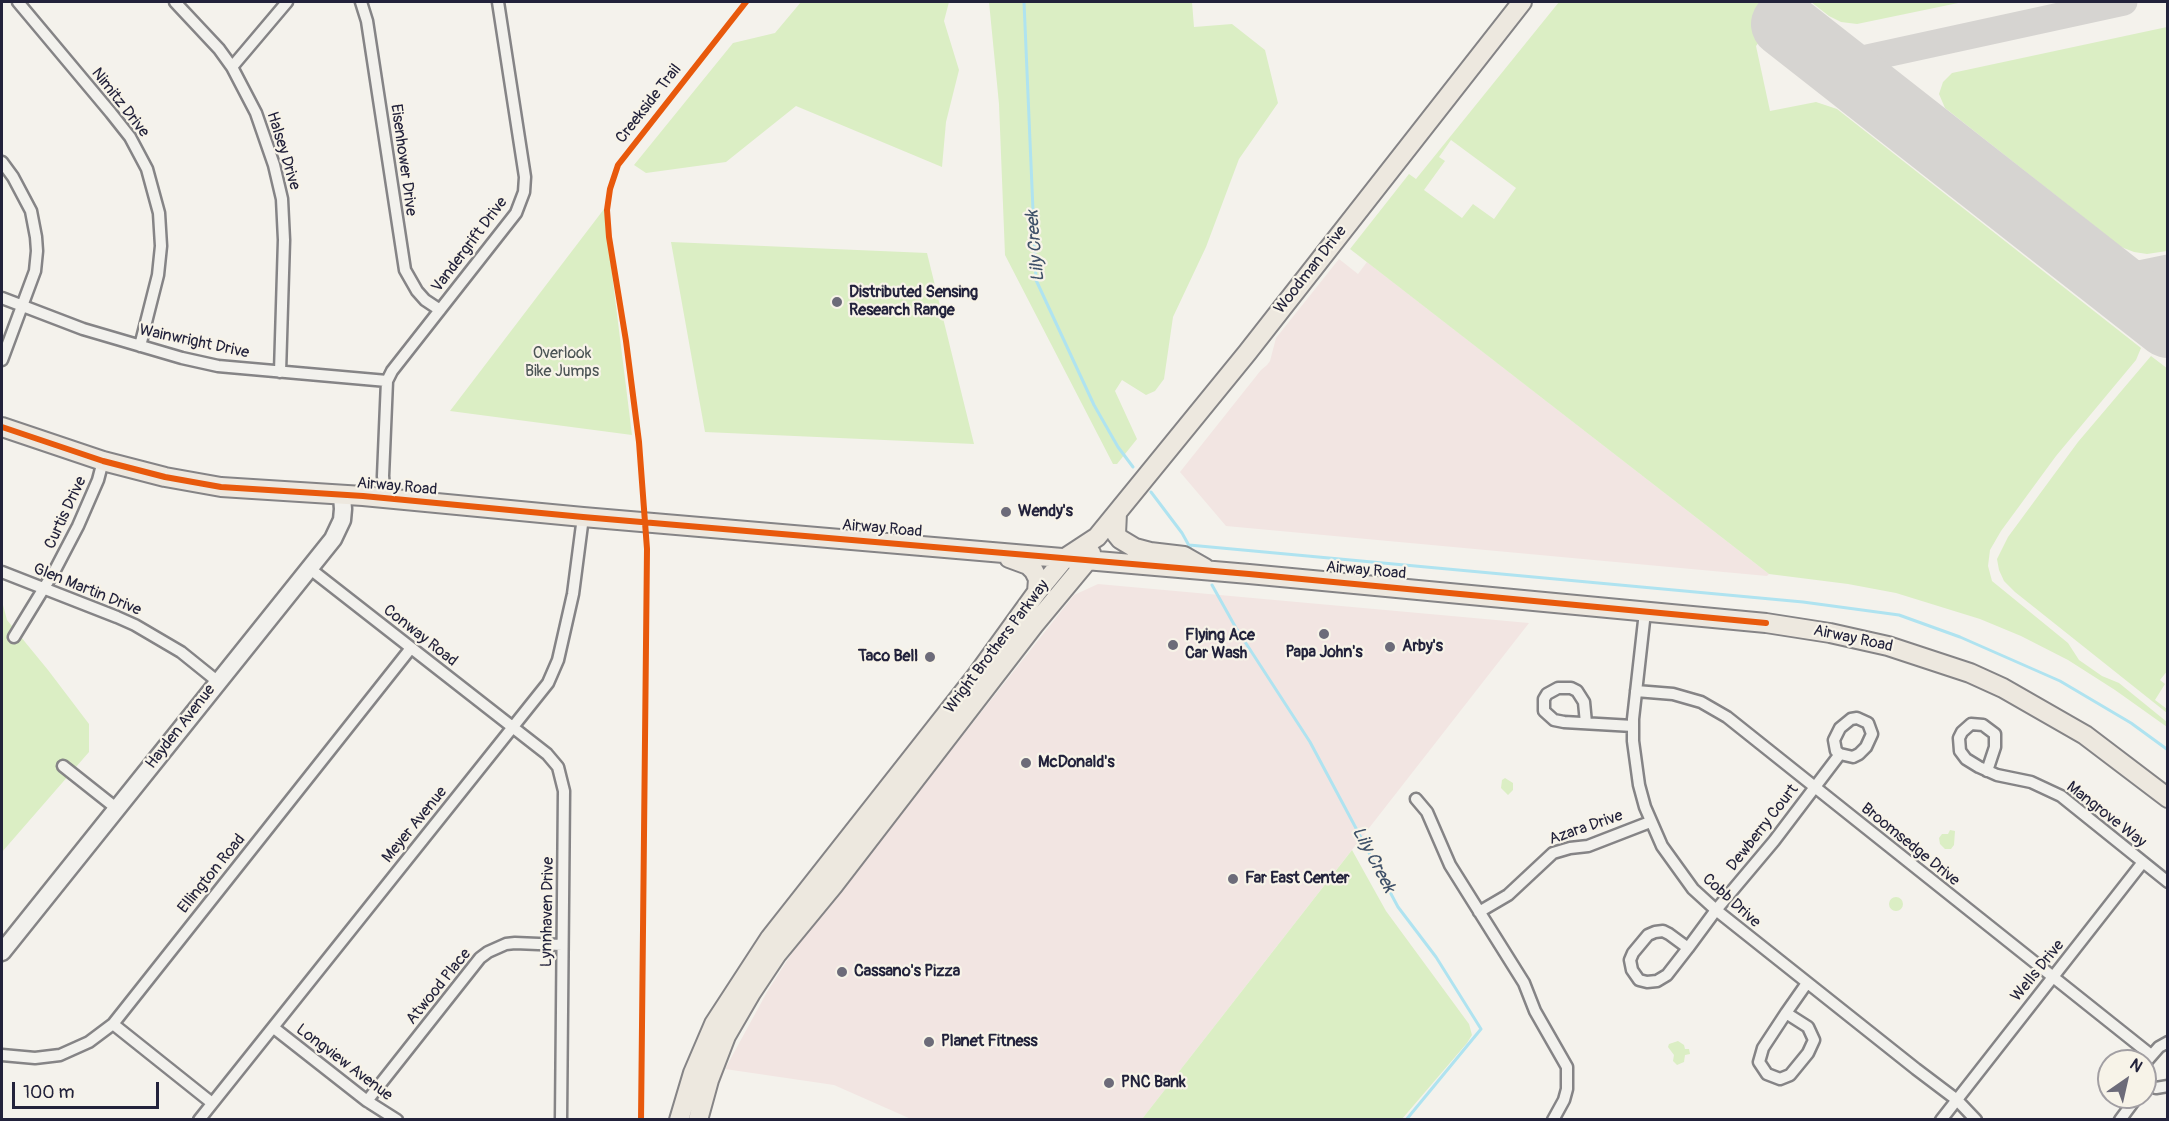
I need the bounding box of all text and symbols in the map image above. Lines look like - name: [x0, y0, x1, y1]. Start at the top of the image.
- street label: Creekside Trail: [612, 61, 686, 147]
- street label: Nimitz Drive: [87, 64, 153, 142]
- street label: Eisenhower Drive: [386, 103, 420, 217]
- street label: Halsey Drive: [262, 110, 304, 192]
- street label: Vandergrift Drive: [428, 194, 512, 296]
- water label: Lily Creek: [1022, 209, 1050, 283]
- street label: Woodman Drive: [1271, 222, 1351, 318]
- place label: Distributed Sensing Research Range: [849, 283, 978, 321]
- marker: Distributed Sensing Research Range: [830, 295, 844, 309]
- street label: Wainwright Drive: [137, 321, 251, 363]
- park label: Overlook Bike Jumps: [525, 344, 599, 382]
- street label: Curtis Drive: [41, 474, 91, 552]
- street label: Airway Road: [356, 474, 438, 500]
- place label: Wendy's: [1018, 502, 1073, 522]
- marker: Wendy's: [999, 505, 1013, 519]
- street label: Airway Road: [841, 516, 923, 542]
- street label: Airway Road: [1325, 558, 1407, 584]
- street label: Glen Martin Drive: [30, 560, 144, 620]
- street label: Wright Brothers Parkway: [941, 576, 1053, 718]
- street label: Conway Road: [379, 601, 461, 671]
- street label: Airway Road: [1812, 621, 1894, 657]
- place label: Flying Ace Car Wash: [1185, 626, 1255, 664]
- marker: Papa John's: [1317, 627, 1331, 641]
- place label: Arby's: [1402, 637, 1443, 657]
- marker: Flying Ace Car Wash: [1166, 638, 1180, 652]
- marker: Arby's: [1383, 640, 1397, 654]
- place label: Papa John's: [1285, 643, 1363, 663]
- place label: Taco Bell: [858, 647, 918, 667]
- marker: Taco Bell: [923, 650, 937, 664]
- street label: Hayden Avenue: [142, 681, 220, 773]
- place label: McDonald's: [1038, 753, 1115, 773]
- marker: McDonald's: [1019, 756, 1033, 770]
- street label: Mangrove Way: [2062, 778, 2150, 852]
- street label: Dewberry Court: [1723, 781, 1803, 875]
- street label: Meyer Avenue: [378, 783, 452, 867]
- street label: Broomsedge Drive: [1857, 799, 1963, 891]
- street label: Azara Drive: [1547, 806, 1625, 850]
- water label: Lily Creek: [1347, 823, 1399, 897]
- street label: Ellington Road: [174, 831, 250, 917]
- street label: Lynnhaven Drive: [537, 857, 559, 967]
- place label: Far East Center: [1245, 869, 1350, 889]
- street label: Cobb Drive: [1698, 870, 1764, 932]
- marker: Far East Center: [1226, 872, 1240, 886]
- street label: Wells Drive: [2007, 936, 2069, 1006]
- street label: Atwood Place: [403, 945, 475, 1029]
- place label: Cassano's Pizza: [854, 962, 960, 982]
- marker: Cassano's Pizza: [835, 965, 849, 979]
- street label: Longview Avenue: [292, 1020, 396, 1106]
- place label: Planet Fitness: [941, 1032, 1038, 1052]
- marker: Planet Fitness: [922, 1035, 936, 1049]
- north arrow: [2097, 1049, 2157, 1109]
- text: N: [2126, 1054, 2146, 1077]
- scale bar: [15, 1070, 162, 1108]
- place label: PNC Bank: [1121, 1073, 1186, 1093]
- marker: PNC Bank: [1102, 1076, 1116, 1090]
- text: 100 m: [23, 1081, 75, 1104]

